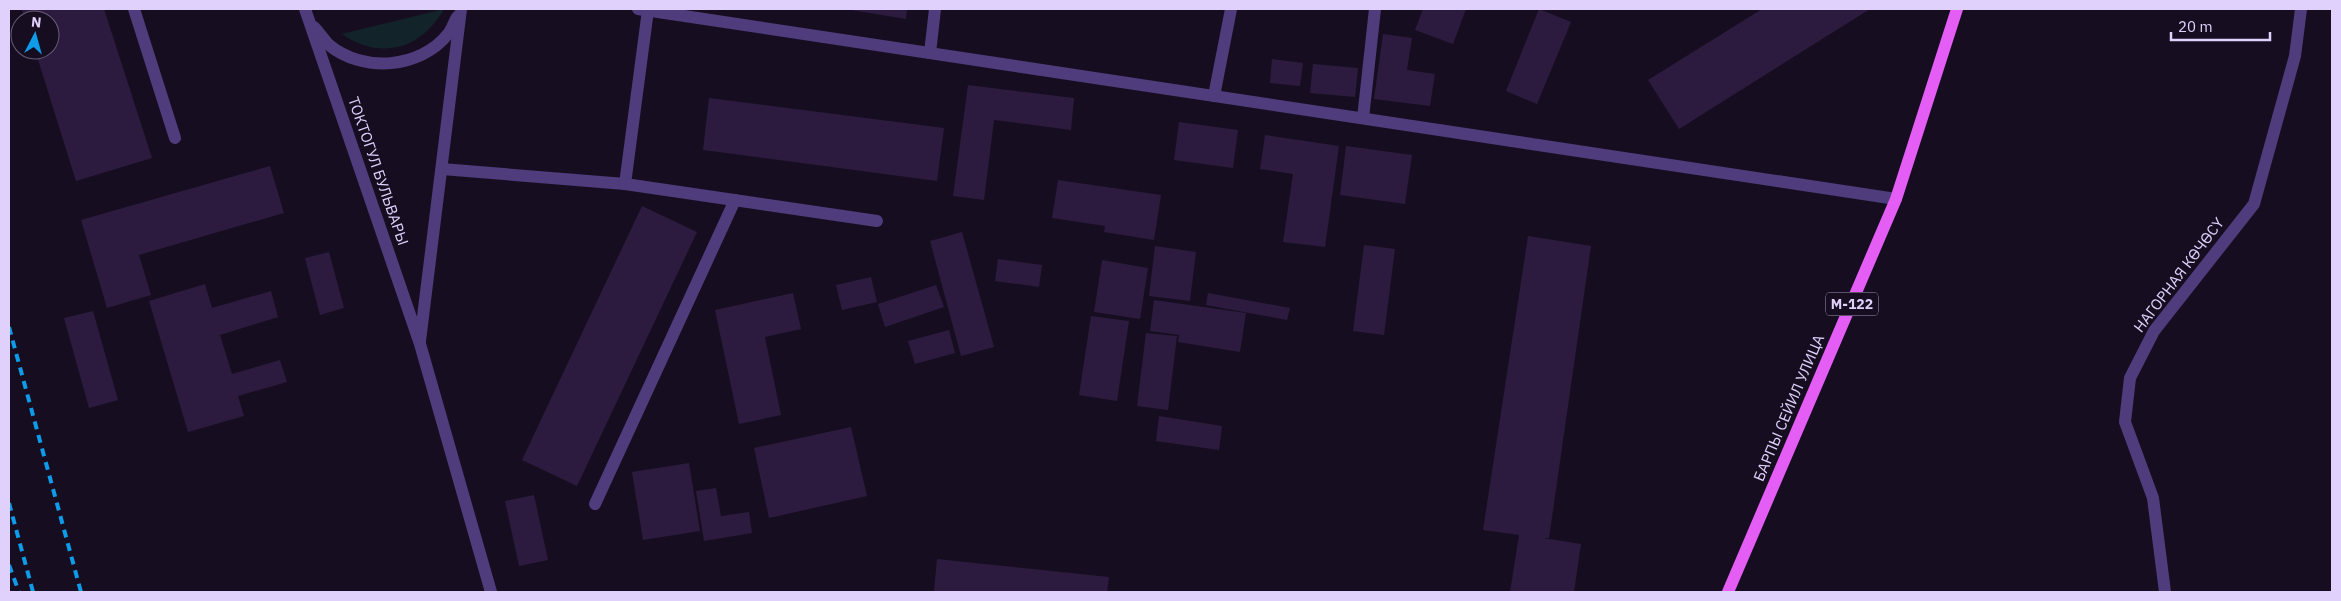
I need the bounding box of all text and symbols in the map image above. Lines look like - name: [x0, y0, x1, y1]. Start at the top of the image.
- north arrow: [10, 10, 60, 60]
- scale bar: [2171, 10, 2270, 42]
- text: N: [30, 13, 42, 32]
- text: 20 m: [2178, 17, 2213, 36]
- street label: ТОКТОГУЛ БУЛЬВАРЫ: [344, 94, 413, 248]
- street label: НАГОРНАЯ КӨЧӨСҮ: [2129, 213, 2228, 336]
- road number: М-122: [1826, 292, 1878, 316]
- street label: БАРПЫ СЕЙИЛ УЛИЦА: [1749, 331, 1828, 484]

